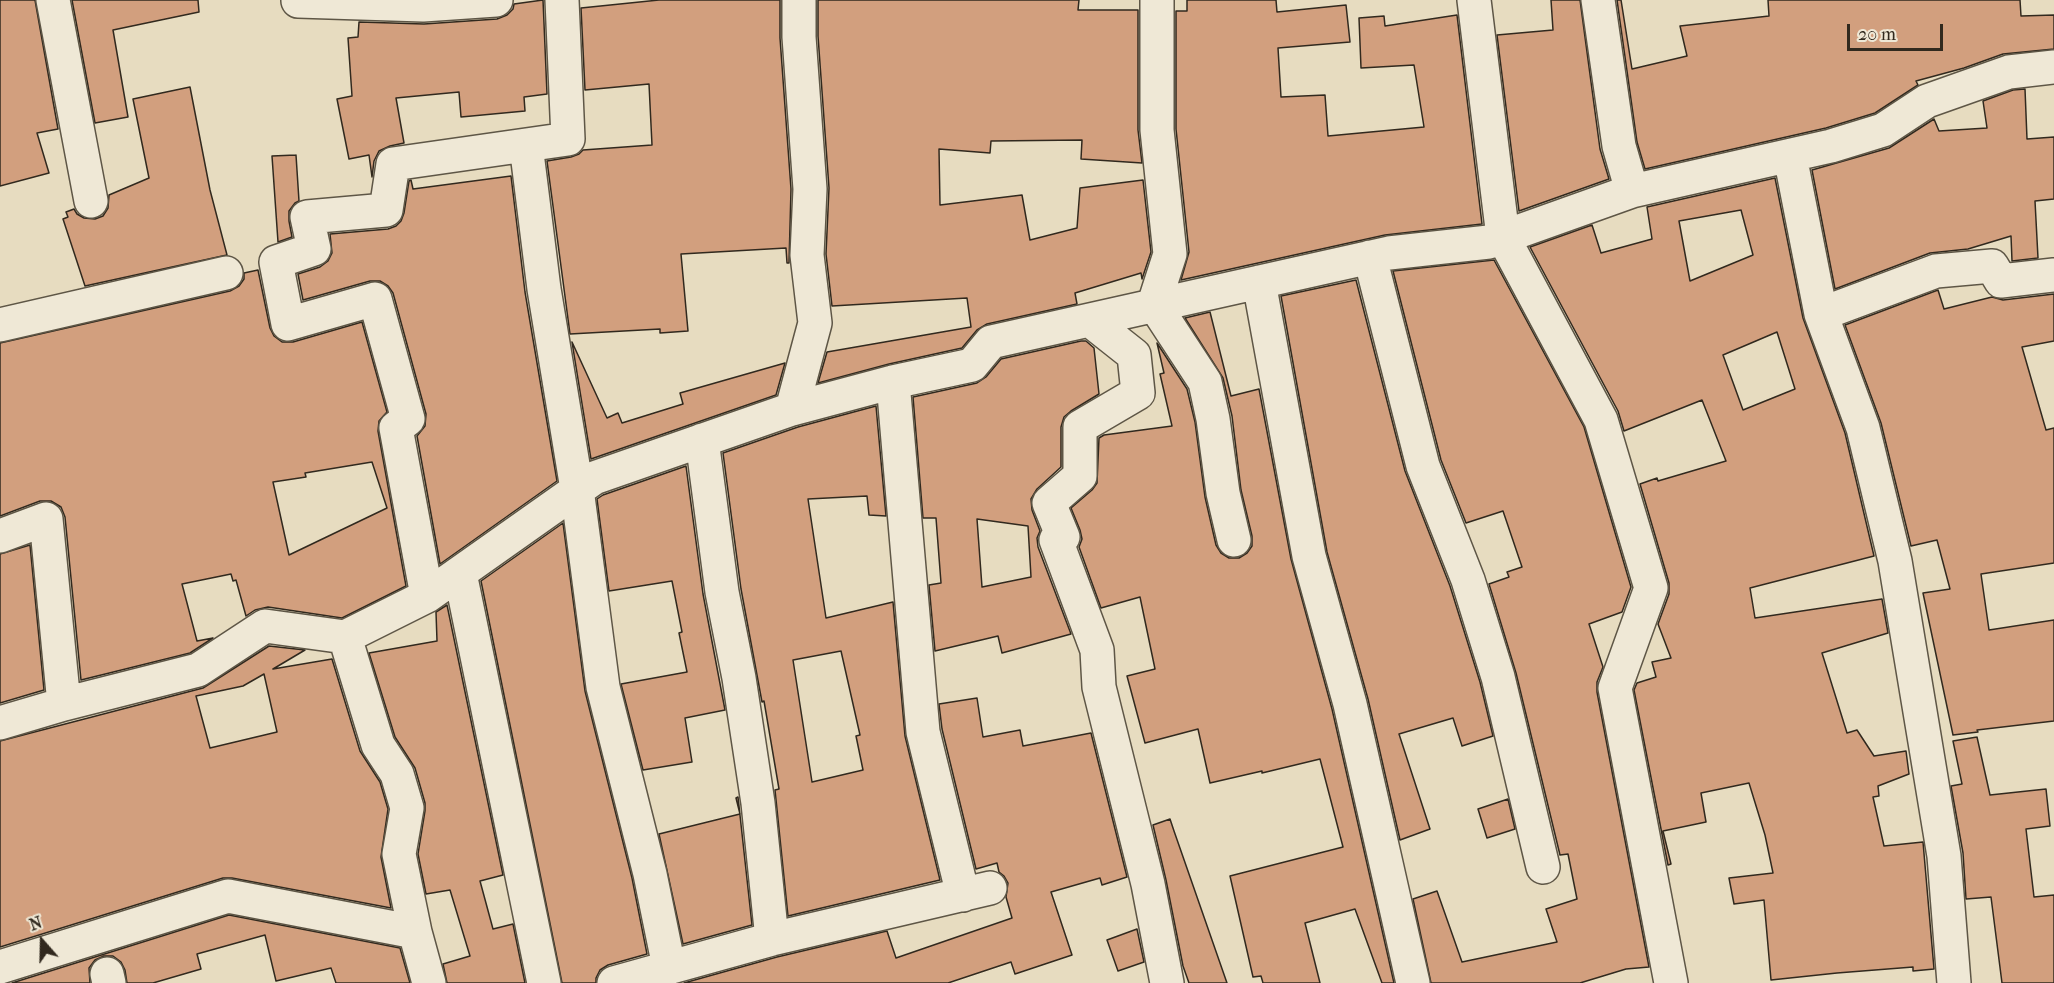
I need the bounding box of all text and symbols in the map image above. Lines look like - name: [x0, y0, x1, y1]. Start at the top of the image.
- scale bar: [1850, 12, 1946, 50]
- text: 20 m: [1858, 24, 1896, 45]
- north arrow: [12, 911, 72, 971]
- text: N: [27, 913, 45, 935]

